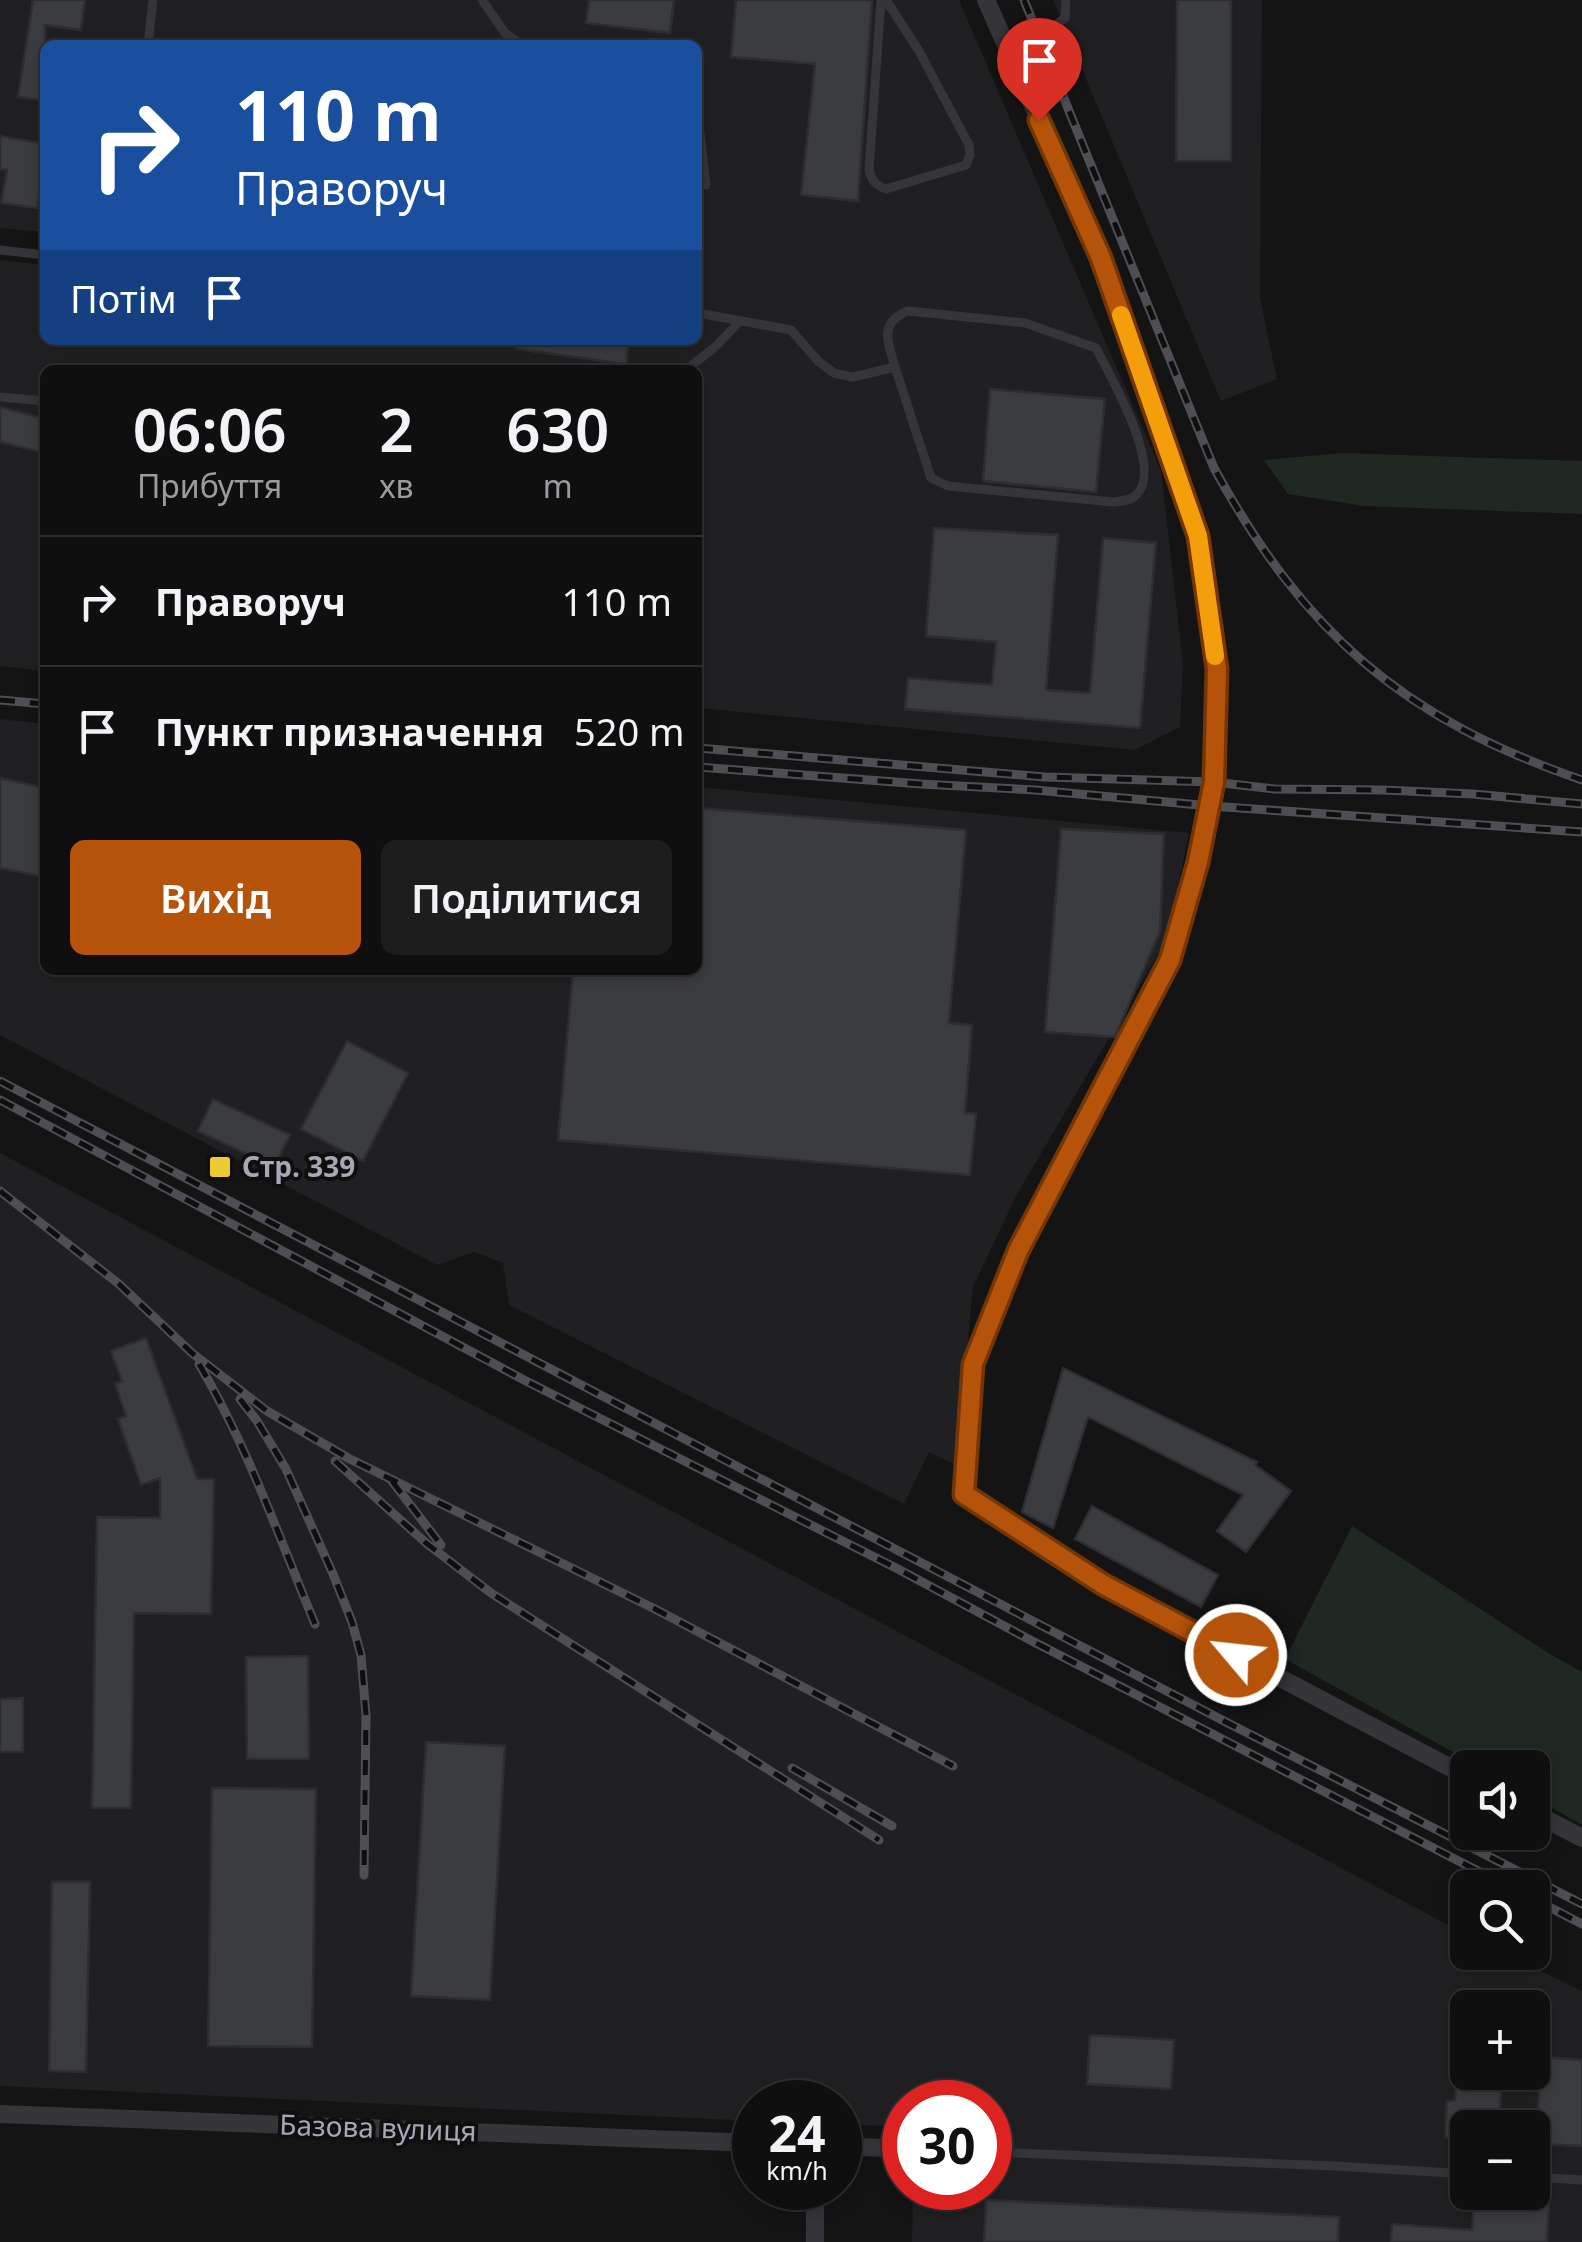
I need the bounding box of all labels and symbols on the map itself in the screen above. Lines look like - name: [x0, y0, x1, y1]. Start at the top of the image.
- pin: [997, 18, 1082, 121]
- place label: Стр. 339: [242, 1147, 355, 1185]
- marker: Стр. 339: [207, 1154, 233, 1180]
- position arrow: [1184, 1603, 1288, 1707]
- speed limit sign: 30: [882, 2080, 1012, 2210]
- street label: Базова вулиця: [279, 2105, 477, 2149]

